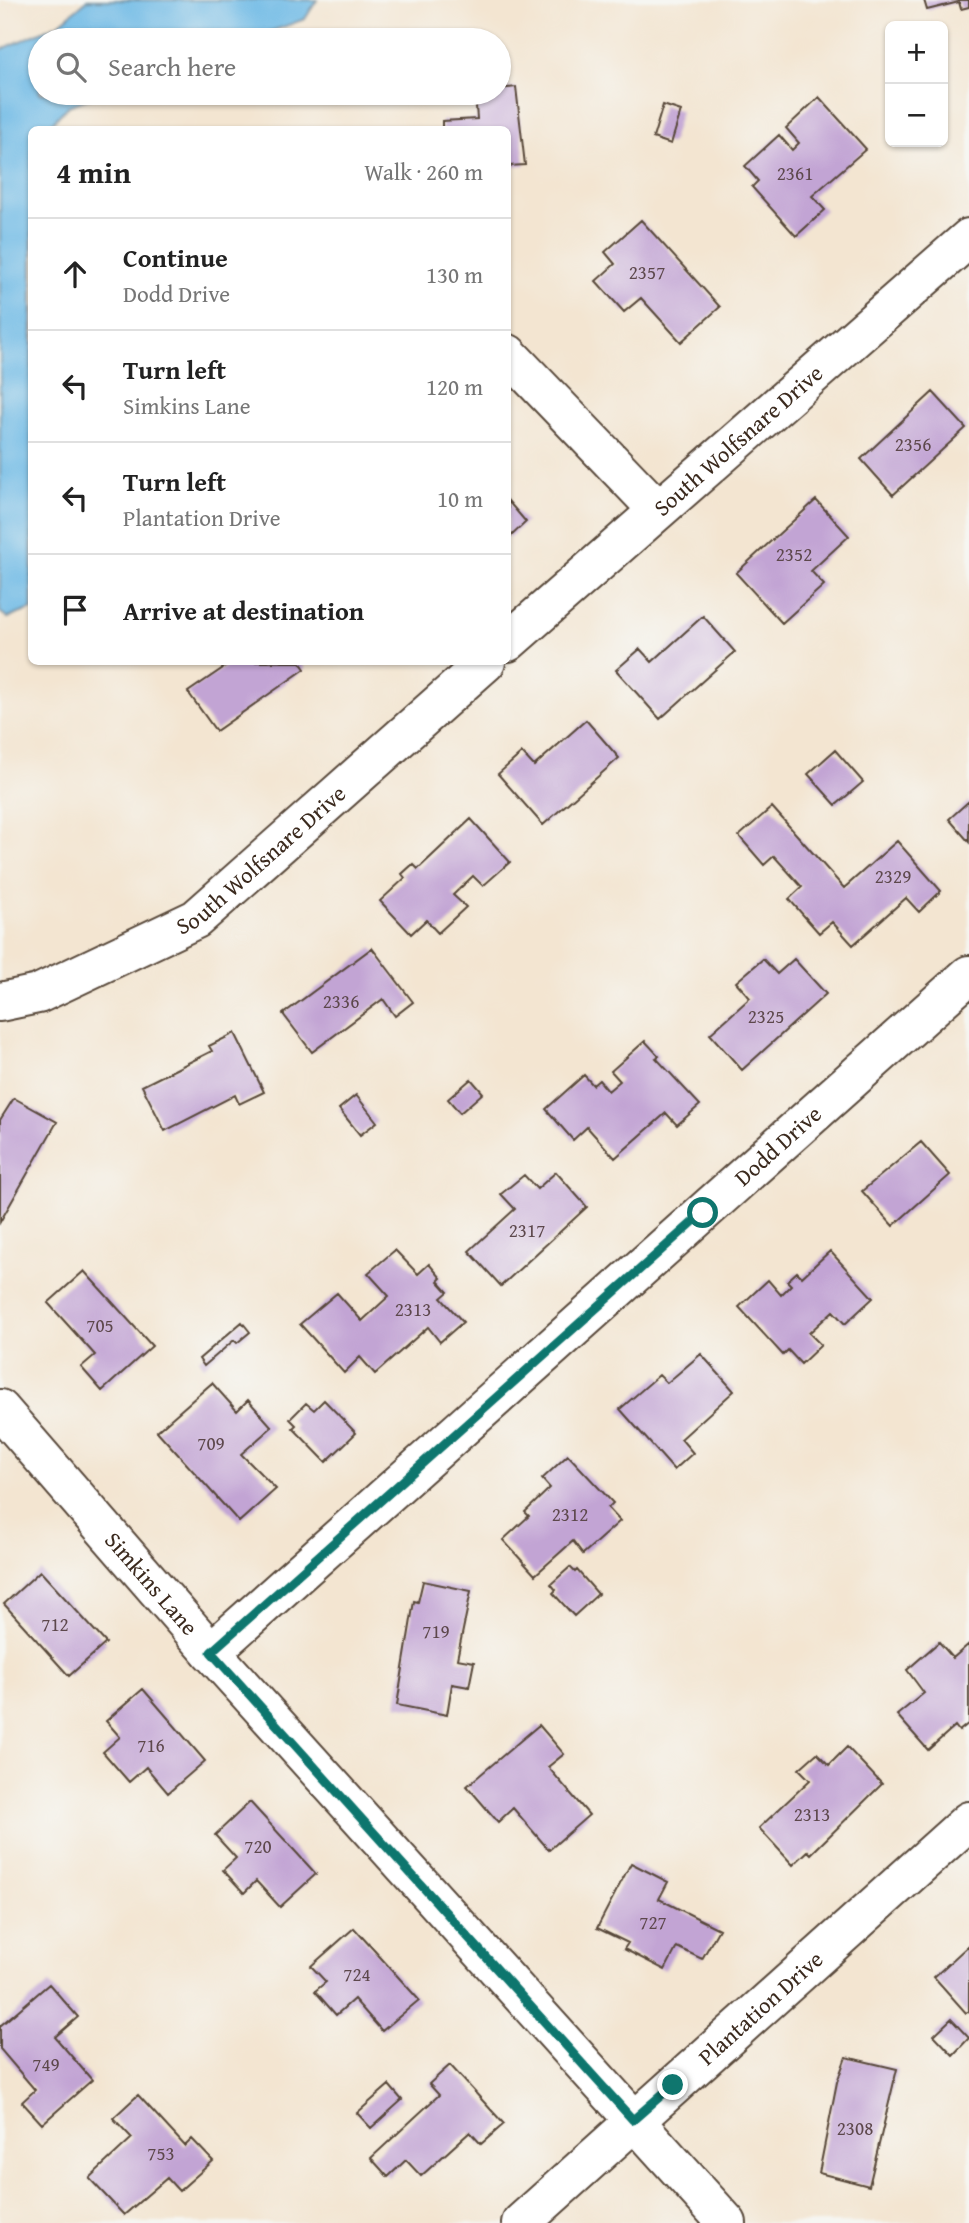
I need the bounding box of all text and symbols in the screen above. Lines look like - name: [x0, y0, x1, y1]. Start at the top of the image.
- map controls: [885, 21, 948, 147]
- button: +: [885, 21, 948, 84]
- search box: [28, 28, 511, 105]
- text: Search here: [108, 47, 236, 86]
- icon: search: [52, 48, 90, 86]
- button: −: [885, 84, 948, 147]
- text: 4 min: [56, 150, 131, 194]
- text: Walk · 260 m: [364, 155, 483, 188]
- house number: 2361: [777, 159, 813, 187]
- text: Continue: [123, 238, 228, 277]
- icon: ahead: [56, 255, 94, 293]
- text: 130 m: [426, 258, 483, 291]
- house number: 2357: [629, 258, 665, 286]
- text: Dodd Drive: [123, 277, 230, 310]
- text: Turn left: [123, 350, 226, 389]
- street label: South Wolfsnare Drive: [646, 357, 830, 523]
- icon: left: [56, 367, 94, 405]
- text: 120 m: [426, 370, 483, 403]
- text: Simkins Lane: [123, 389, 251, 422]
- house number: 2356: [895, 430, 931, 458]
- text: Turn left: [123, 462, 226, 501]
- icon: left: [56, 479, 94, 517]
- text: 10 m: [437, 482, 483, 515]
- text: Plantation Drive: [123, 501, 281, 534]
- house number: 2352: [776, 540, 812, 568]
- icon: arrive: [56, 591, 94, 629]
- text: Arrive at destination: [123, 591, 364, 630]
- street label: South Wolfsnare Drive: [170, 777, 353, 942]
- house number: 2329: [875, 862, 911, 890]
- house number: 2336: [323, 987, 359, 1015]
- house number: 2325: [748, 1002, 784, 1030]
- street label: Dodd Drive: [727, 1097, 828, 1193]
- route start: [687, 1197, 718, 1228]
- house number: 2317: [509, 1216, 545, 1244]
- house number: 2313: [395, 1295, 431, 1323]
- house number: 705: [86, 1311, 114, 1339]
- house number: 709: [197, 1429, 225, 1457]
- house number: 2312: [552, 1500, 588, 1528]
- street label: Simkins Lane: [98, 1524, 206, 1642]
- house number: 712: [41, 1610, 69, 1638]
- house number: 719: [422, 1617, 450, 1645]
- house number: 716: [137, 1731, 165, 1759]
- house number: 2313: [794, 1800, 830, 1828]
- house number: 720: [244, 1832, 272, 1860]
- house number: 727: [639, 1908, 667, 1936]
- street label: Plantation Drive: [691, 1943, 830, 2072]
- house number: 724: [343, 1960, 371, 1988]
- house number: 749: [32, 2050, 60, 2078]
- route end: [657, 2069, 688, 2100]
- house number: 2308: [837, 2114, 873, 2142]
- house number: 753: [147, 2139, 175, 2167]

